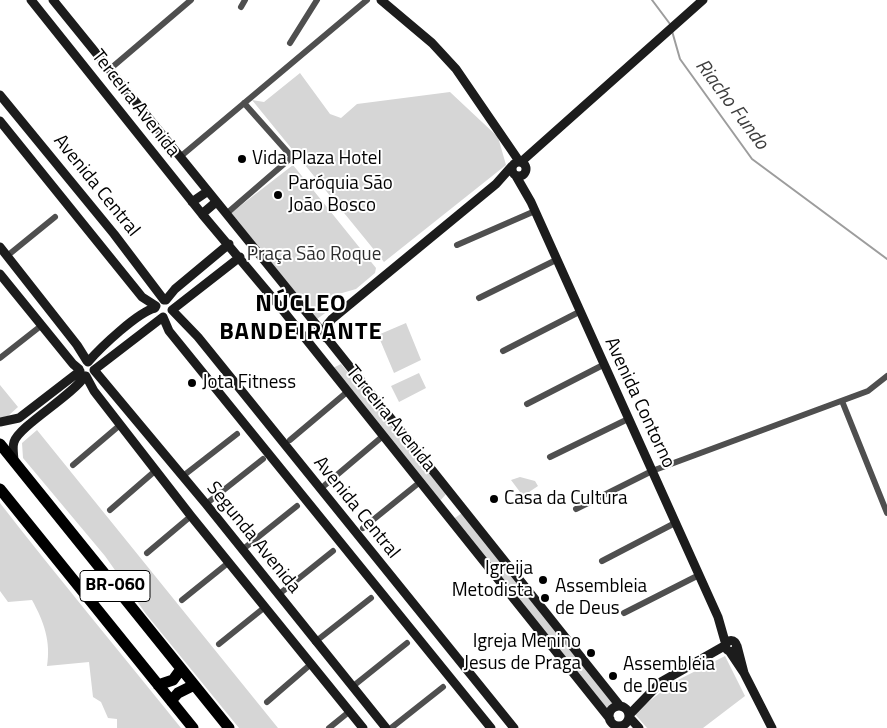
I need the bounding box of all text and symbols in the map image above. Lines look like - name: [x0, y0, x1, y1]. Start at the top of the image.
- street label: Terceira Avenida: [86, 46, 184, 162]
- water label: Riacho Fundo: [689, 55, 773, 155]
- street label: Avenida Central: [48, 130, 144, 242]
- place label: Vida Plaza Hotel: [252, 148, 382, 170]
- marker: Vida Plaza Hotel: [236, 153, 248, 165]
- place label: Paróquia São João Bosco: [288, 173, 393, 217]
- marker: Paróquia São João Bosco: [272, 189, 284, 201]
- park label: Praça São Roque: [247, 244, 381, 266]
- district label: NÚCLEO BANDEIRANTE: [218, 291, 384, 347]
- street label: Avenida Contorno: [599, 334, 679, 472]
- street label: Terceira Avenida: [340, 361, 440, 477]
- place label: Jota Fitness: [202, 372, 296, 394]
- marker: Jota Fitness: [186, 377, 198, 389]
- street label: Avenida Central: [308, 452, 404, 564]
- street label: Segunda Avenida: [201, 478, 305, 598]
- place label: Casa da Cultura: [504, 488, 628, 510]
- marker: Casa da Cultura: [488, 493, 500, 505]
- place label: Igreija Metodista: [452, 558, 533, 602]
- road number: BR-060: [80, 570, 150, 602]
- marker: Igreija Metodista: [537, 574, 549, 586]
- place label: Assembleia de Deus: [555, 576, 647, 620]
- marker: Assembleia de Deus: [539, 592, 551, 604]
- place label: Igreja Menino Jesus de Praga: [464, 631, 581, 675]
- marker: Igreja Menino Jesus de Praga: [585, 647, 597, 659]
- place label: Assembléia de Deus: [623, 654, 715, 698]
- marker: Assembléia de Deus: [607, 670, 619, 682]

